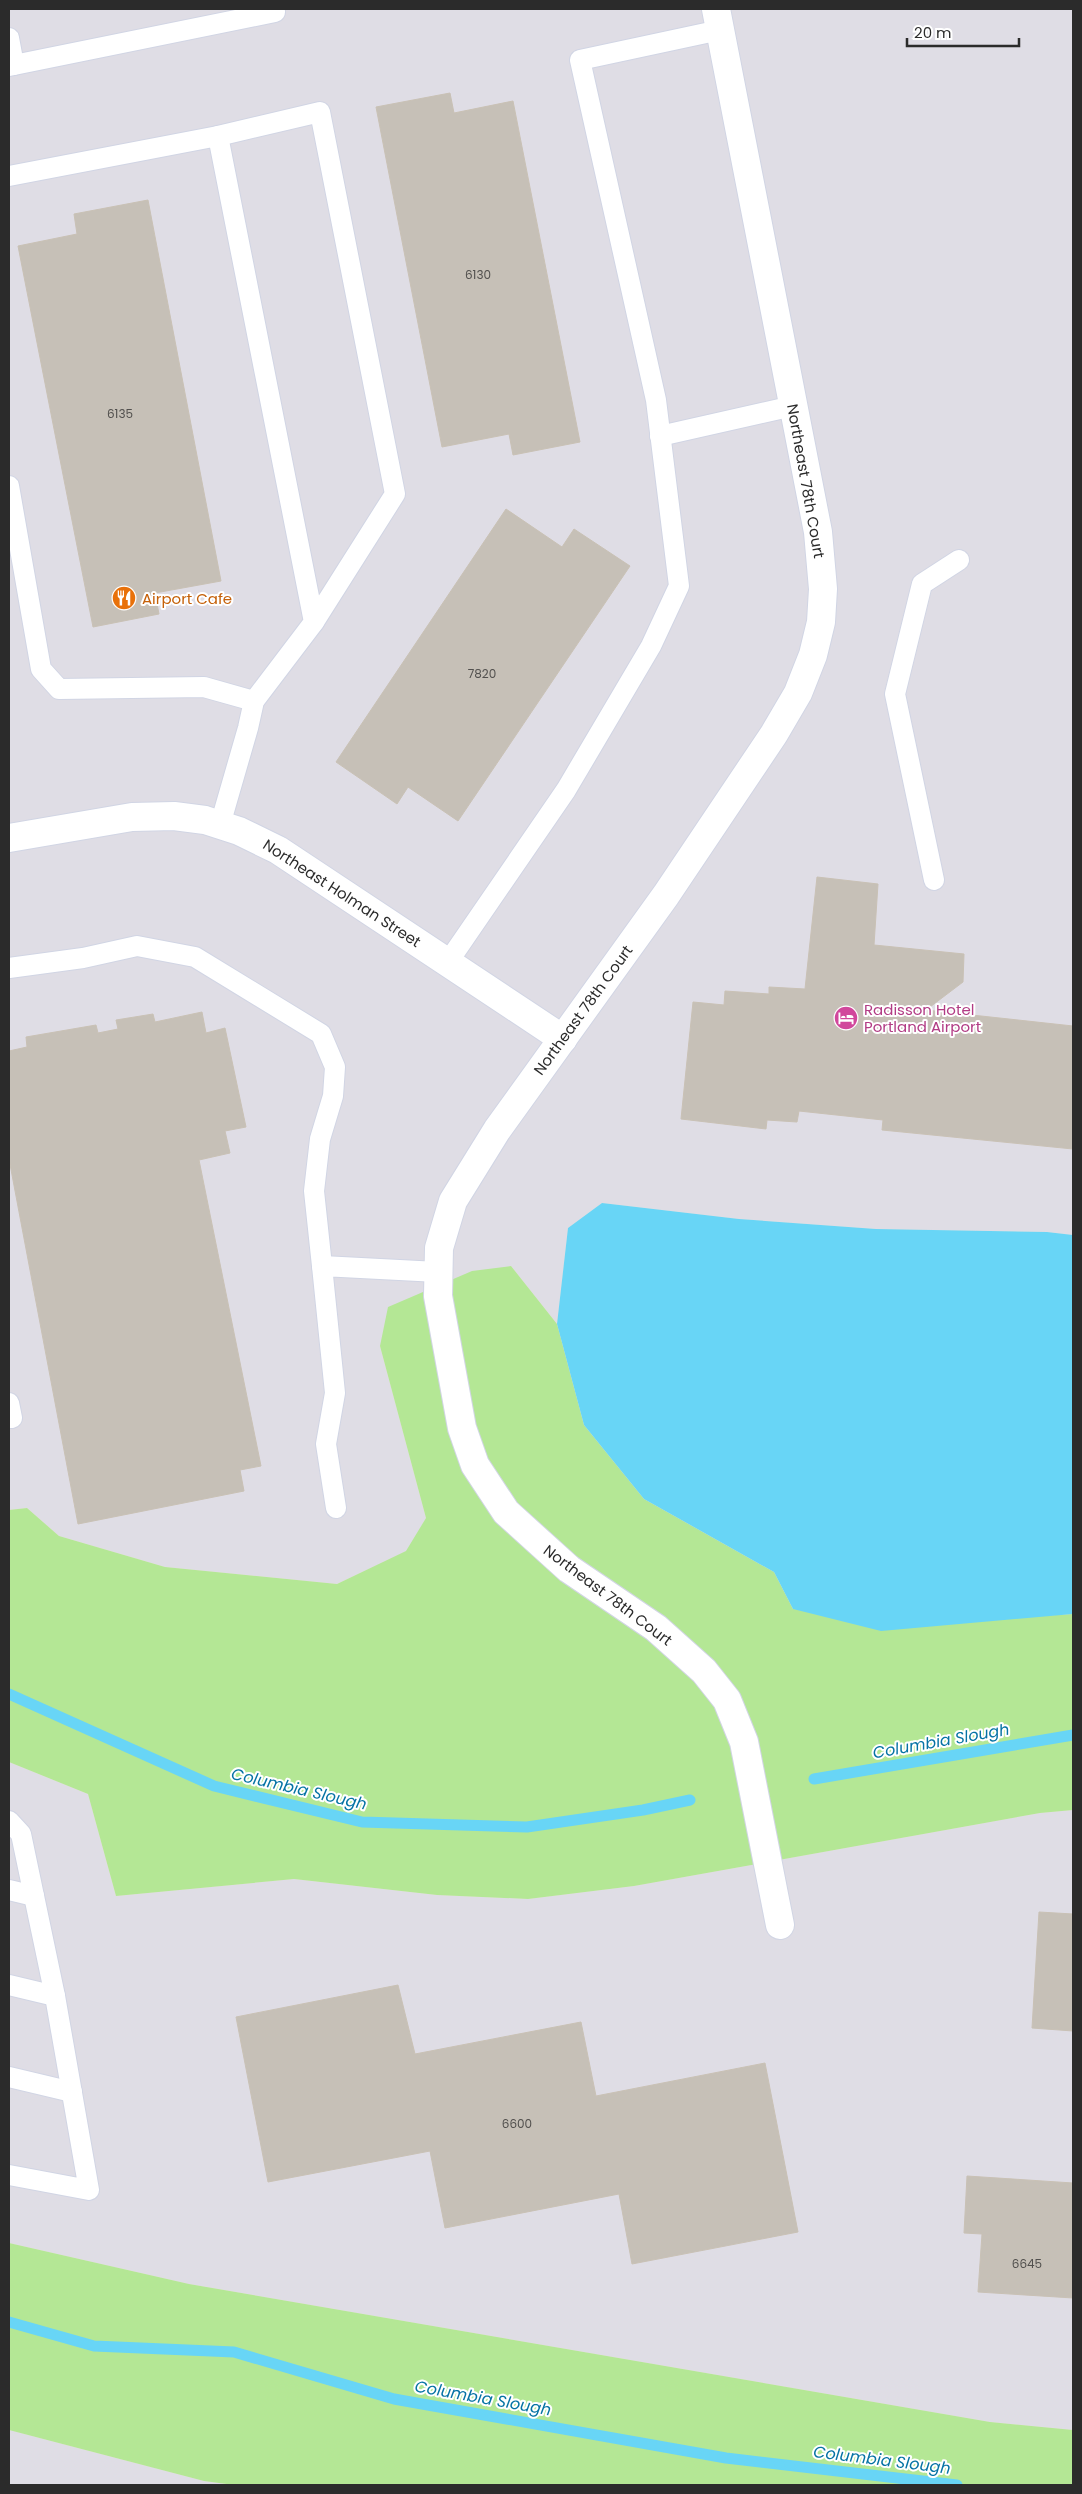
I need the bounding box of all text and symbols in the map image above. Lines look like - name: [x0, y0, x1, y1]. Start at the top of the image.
- scale bar: [907, 15, 1020, 47]
- text: 20 m: [914, 22, 952, 43]
- house number: 6130: [465, 266, 491, 283]
- street label: Northeast 78th Court: [782, 402, 830, 560]
- house number: 6135: [107, 405, 133, 422]
- restaurant icon: Airport Cafe: [111, 585, 137, 611]
- place label: Airport Cafe: [142, 588, 232, 609]
- house number: 7820: [468, 665, 496, 682]
- street label: Northeast Holman Street: [259, 834, 425, 952]
- street label: Northeast 78th Court: [529, 941, 637, 1079]
- place label: Radisson Hotel Portland Airport: [864, 999, 981, 1037]
- hotel icon: Radisson Hotel Portland Airport: [833, 1005, 859, 1031]
- street label: Northeast 78th Court: [539, 1540, 677, 1650]
- water label: Columbia Slough: [871, 1718, 1011, 1764]
- water label: Columbia Slough: [229, 1762, 369, 1816]
- house number: 6600: [502, 2115, 532, 2132]
- house number: 6645: [1012, 2255, 1042, 2272]
- water label: Columbia Slough: [413, 2375, 553, 2421]
- water label: Columbia Slough: [812, 2440, 952, 2480]

